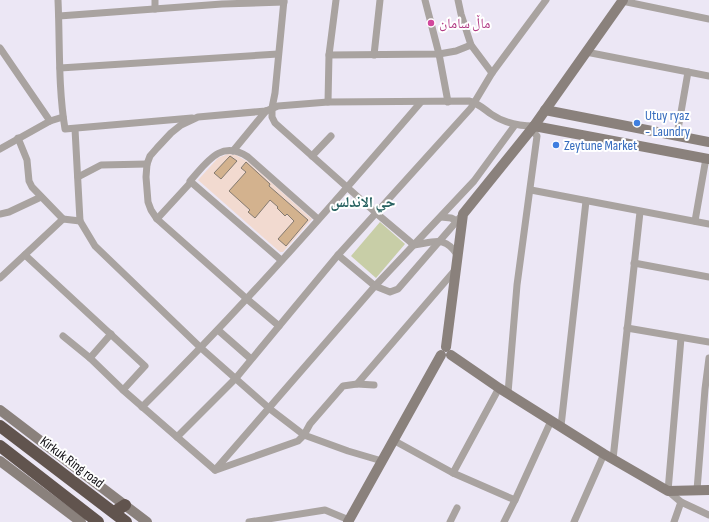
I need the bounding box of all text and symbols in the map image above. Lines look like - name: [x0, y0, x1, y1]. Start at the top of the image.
- place label: ماڵ سامان: [439, 14, 490, 32]
- marker: ماڵ سامان: [426, 18, 436, 28]
- place label: Utuy ryaz - Laundry: [645, 107, 691, 140]
- marker: Utuy ryaz - Laundry: [632, 118, 642, 128]
- place label: Zeytune Market: [564, 137, 637, 154]
- marker: Zeytune Market: [551, 140, 561, 150]
- district label: حي الاندلس: [330, 193, 396, 213]
- street label: Kirkuk Ring road: [37, 433, 107, 492]

